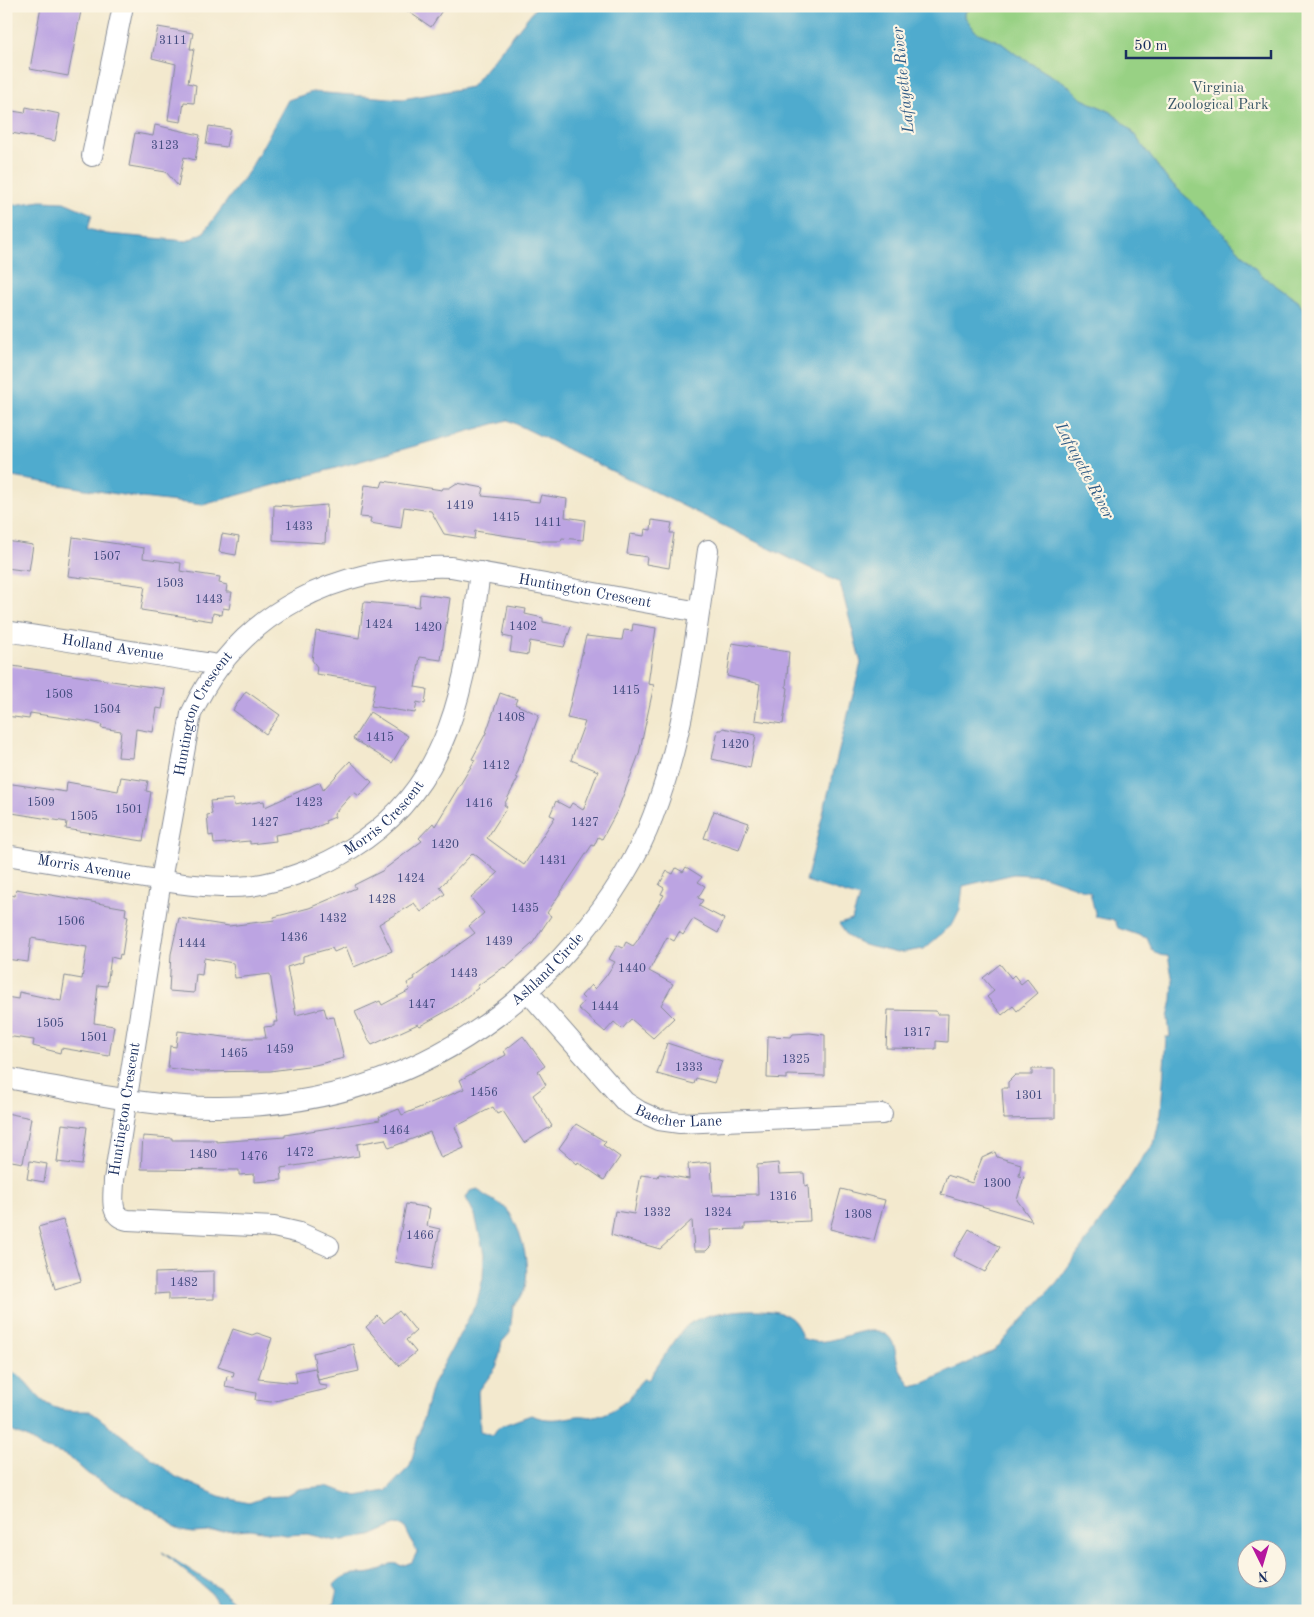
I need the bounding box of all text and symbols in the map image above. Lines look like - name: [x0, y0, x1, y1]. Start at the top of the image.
- water label: Lafayette River: [890, 25, 918, 135]
- scale bar: [1126, 28, 1272, 60]
- house number: 3111: [159, 35, 187, 47]
- text: 50 m: [1134, 39, 1168, 54]
- park label: Virginia Zoological Park: [1167, 81, 1269, 113]
- house number: 3123: [151, 140, 179, 152]
- water label: Lafayette River: [1051, 419, 1117, 523]
- house number: 1419: [446, 500, 474, 512]
- house number: 1415: [492, 511, 520, 524]
- house number: 1411: [534, 517, 562, 529]
- house number: 1433: [285, 521, 313, 533]
- house number: 1507: [93, 550, 121, 563]
- street label: Huntington Crescent: [517, 572, 653, 611]
- house number: 1503: [156, 577, 184, 590]
- house number: 1443: [195, 594, 223, 606]
- house number: 1424: [365, 619, 393, 631]
- house number: 1402: [509, 621, 537, 633]
- house number: 1420: [414, 622, 442, 634]
- street label: Holland Avenue: [61, 633, 165, 664]
- street label: Huntington Crescent: [172, 649, 236, 777]
- house number: 1415: [612, 684, 640, 697]
- house number: 1508: [45, 688, 73, 701]
- house number: 1504: [93, 703, 121, 716]
- house number: 1408: [497, 712, 525, 724]
- house number: 1415: [366, 731, 394, 744]
- house number: 1420: [721, 739, 749, 751]
- house number: 1412: [482, 760, 510, 772]
- street label: Morris Crescent: [341, 778, 427, 859]
- house number: 1509: [27, 796, 55, 809]
- house number: 1423: [295, 797, 323, 809]
- house number: 1416: [465, 798, 493, 810]
- house number: 1501: [115, 803, 143, 816]
- house number: 1505: [70, 810, 98, 823]
- house number: 1427: [251, 817, 279, 829]
- house number: 1427: [571, 817, 599, 829]
- house number: 1420: [431, 839, 459, 851]
- street label: Morris Avenue: [36, 853, 132, 883]
- house number: 1431: [539, 855, 567, 867]
- house number: 1424: [397, 873, 425, 885]
- house number: 1428: [368, 894, 396, 906]
- house number: 1435: [511, 902, 539, 915]
- house number: 1432: [319, 913, 347, 925]
- house number: 1506: [57, 915, 85, 928]
- street label: Ashland Circle: [509, 930, 587, 1009]
- house number: 1436: [280, 932, 308, 944]
- house number: 1439: [485, 936, 513, 948]
- house number: 1444: [178, 938, 206, 950]
- house number: 1440: [618, 963, 646, 975]
- house number: 1443: [450, 968, 478, 980]
- house number: 1447: [408, 999, 436, 1011]
- house number: 1444: [591, 1001, 619, 1013]
- house number: 1505: [36, 1017, 64, 1030]
- house number: 1317: [903, 1027, 931, 1039]
- house number: 1501: [80, 1031, 108, 1044]
- street label: Huntington Crescent: [107, 1041, 143, 1177]
- house number: 1459: [266, 1043, 294, 1056]
- house number: 1465: [220, 1047, 248, 1060]
- house number: 1325: [782, 1053, 810, 1066]
- house number: 1333: [675, 1062, 703, 1074]
- house number: 1456: [470, 1086, 498, 1099]
- house number: 1301: [1015, 1090, 1043, 1102]
- street label: Baecher Lane: [632, 1103, 723, 1131]
- house number: 1464: [382, 1125, 410, 1137]
- house number: 1472: [286, 1147, 314, 1159]
- house number: 1480: [189, 1149, 217, 1161]
- house number: 1476: [240, 1151, 268, 1163]
- house number: 1300: [983, 1178, 1011, 1190]
- house number: 1316: [769, 1191, 797, 1203]
- house number: 1332: [643, 1207, 671, 1219]
- house number: 1324: [704, 1207, 732, 1219]
- house number: 1308: [844, 1209, 872, 1221]
- house number: 1466: [406, 1230, 434, 1242]
- house number: 1482: [170, 1277, 198, 1289]
- north arrow: [1236, 1540, 1286, 1590]
- text: N: [1257, 1569, 1269, 1583]

